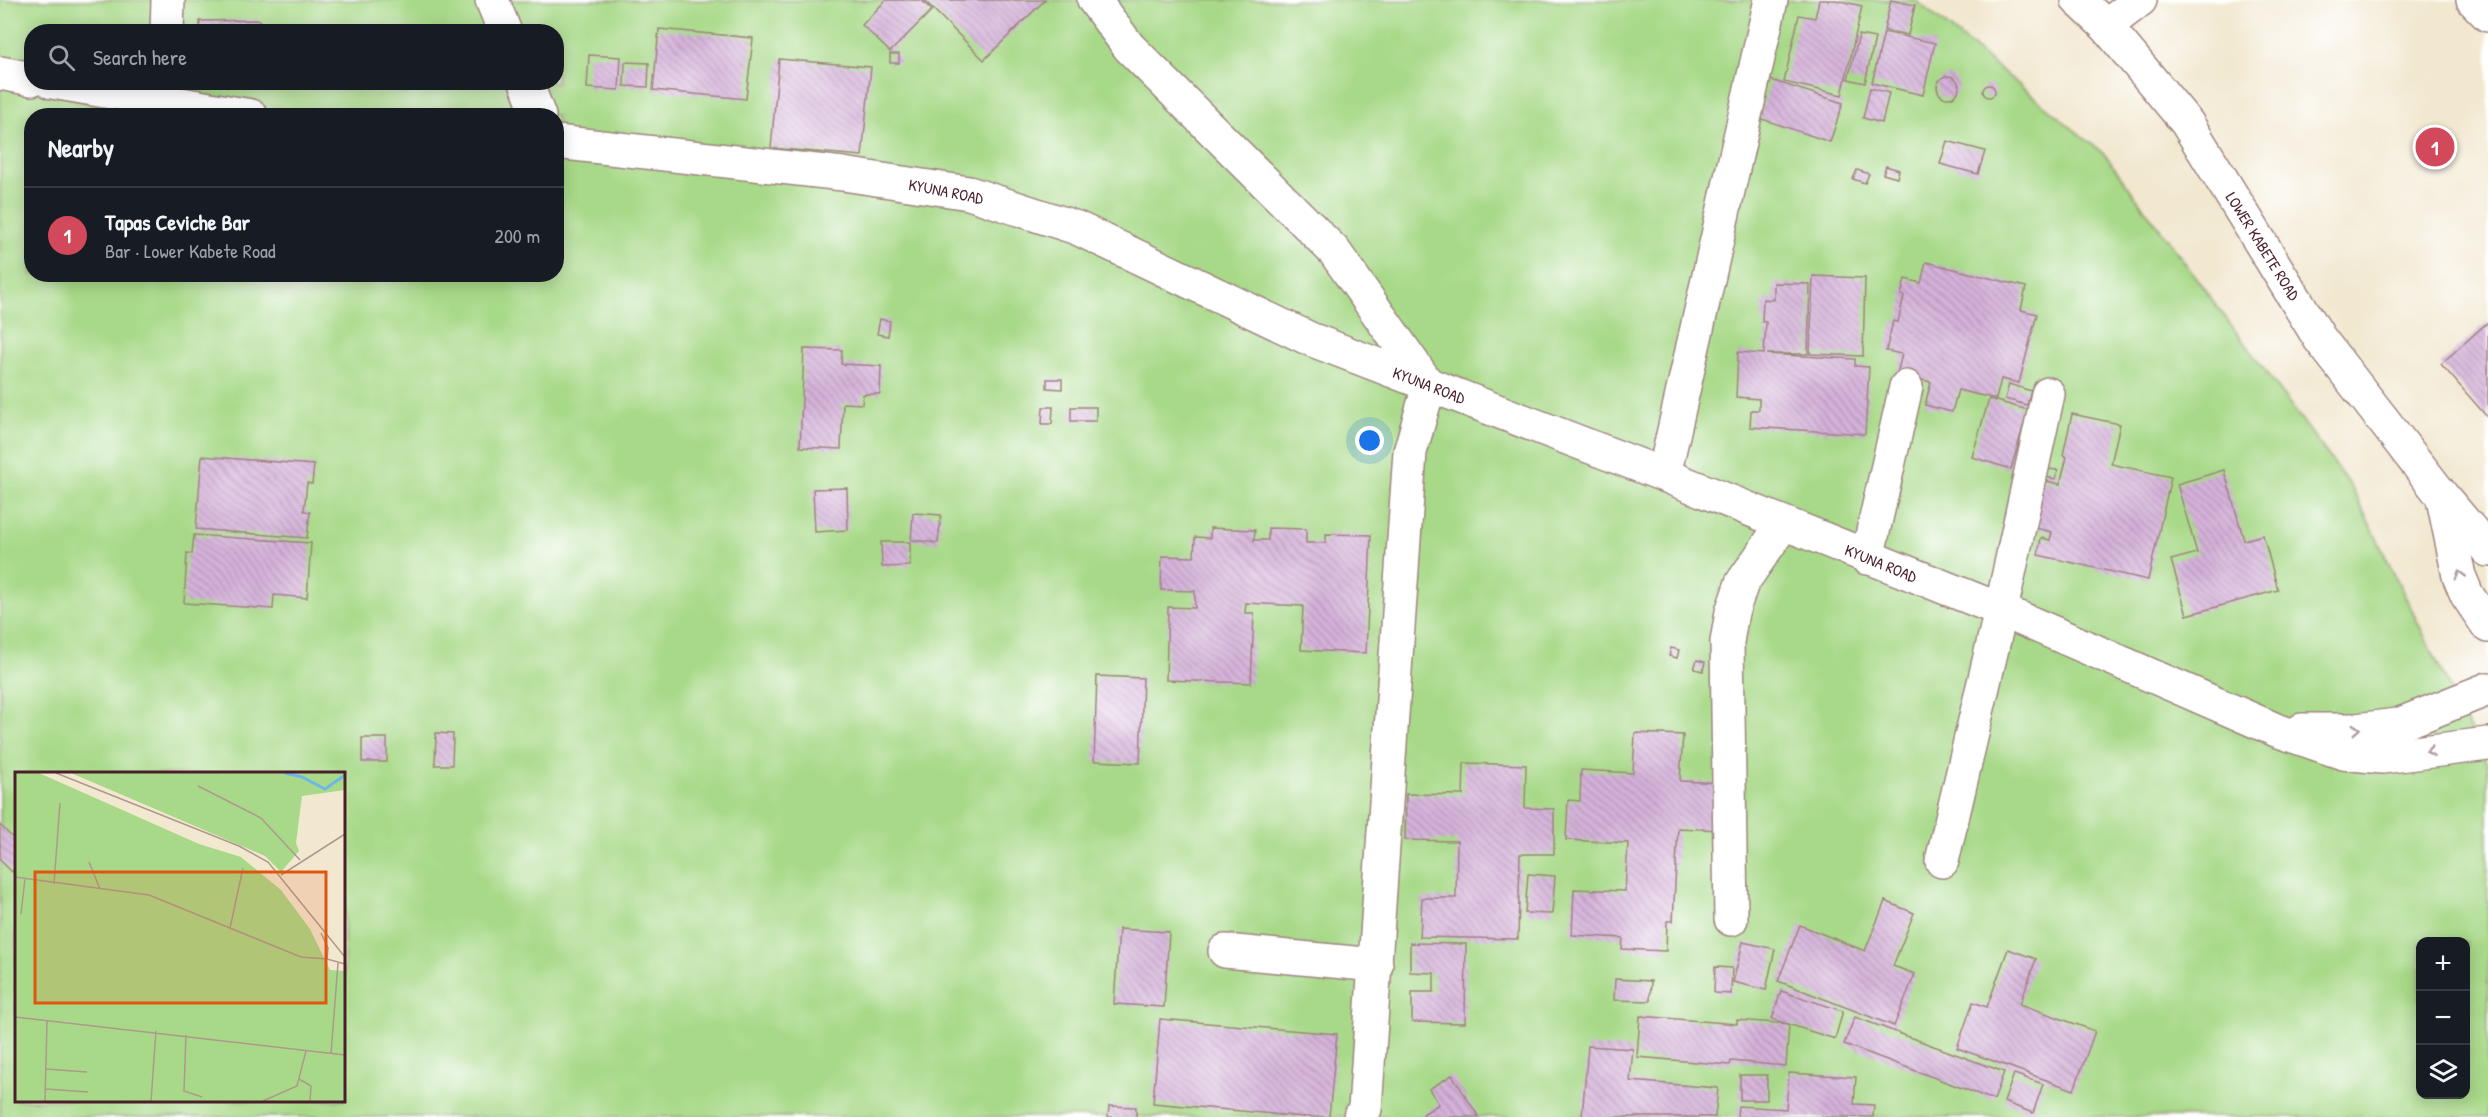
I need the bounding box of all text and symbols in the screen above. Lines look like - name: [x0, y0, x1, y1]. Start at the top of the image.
- search box: [24, 24, 564, 90]
- icon: search: [45, 41, 78, 74]
- text: Search here: [93, 42, 187, 72]
- pin: 1: [2416, 124, 2454, 170]
- text: Nearby: [48, 130, 114, 165]
- street label: KYUNA ROAD: [907, 173, 986, 209]
- street label: LOWER KABETE ROAD: [2221, 188, 2305, 305]
- text: Tapas Ceviche Bar: [105, 207, 250, 237]
- text: 1: [64, 222, 71, 249]
- text: 200 m: [495, 222, 540, 249]
- text: Bar · Lower Kabete Road: [105, 237, 276, 264]
- street label: KYUNA ROAD: [1390, 361, 1469, 409]
- your location: [1355, 426, 1384, 455]
- street label: KYUNA ROAD: [1842, 539, 1921, 588]
- one-way arrow: [2455, 570, 2467, 581]
- one-way arrow: [2351, 723, 2360, 736]
- one-way arrow: [2425, 745, 2434, 757]
- inset map: [15, 772, 345, 1102]
- map controls: [2416, 937, 2470, 1099]
- button: +: [2416, 937, 2470, 991]
- button: −: [2416, 991, 2470, 1045]
- button: layers: [2416, 1045, 2470, 1099]

